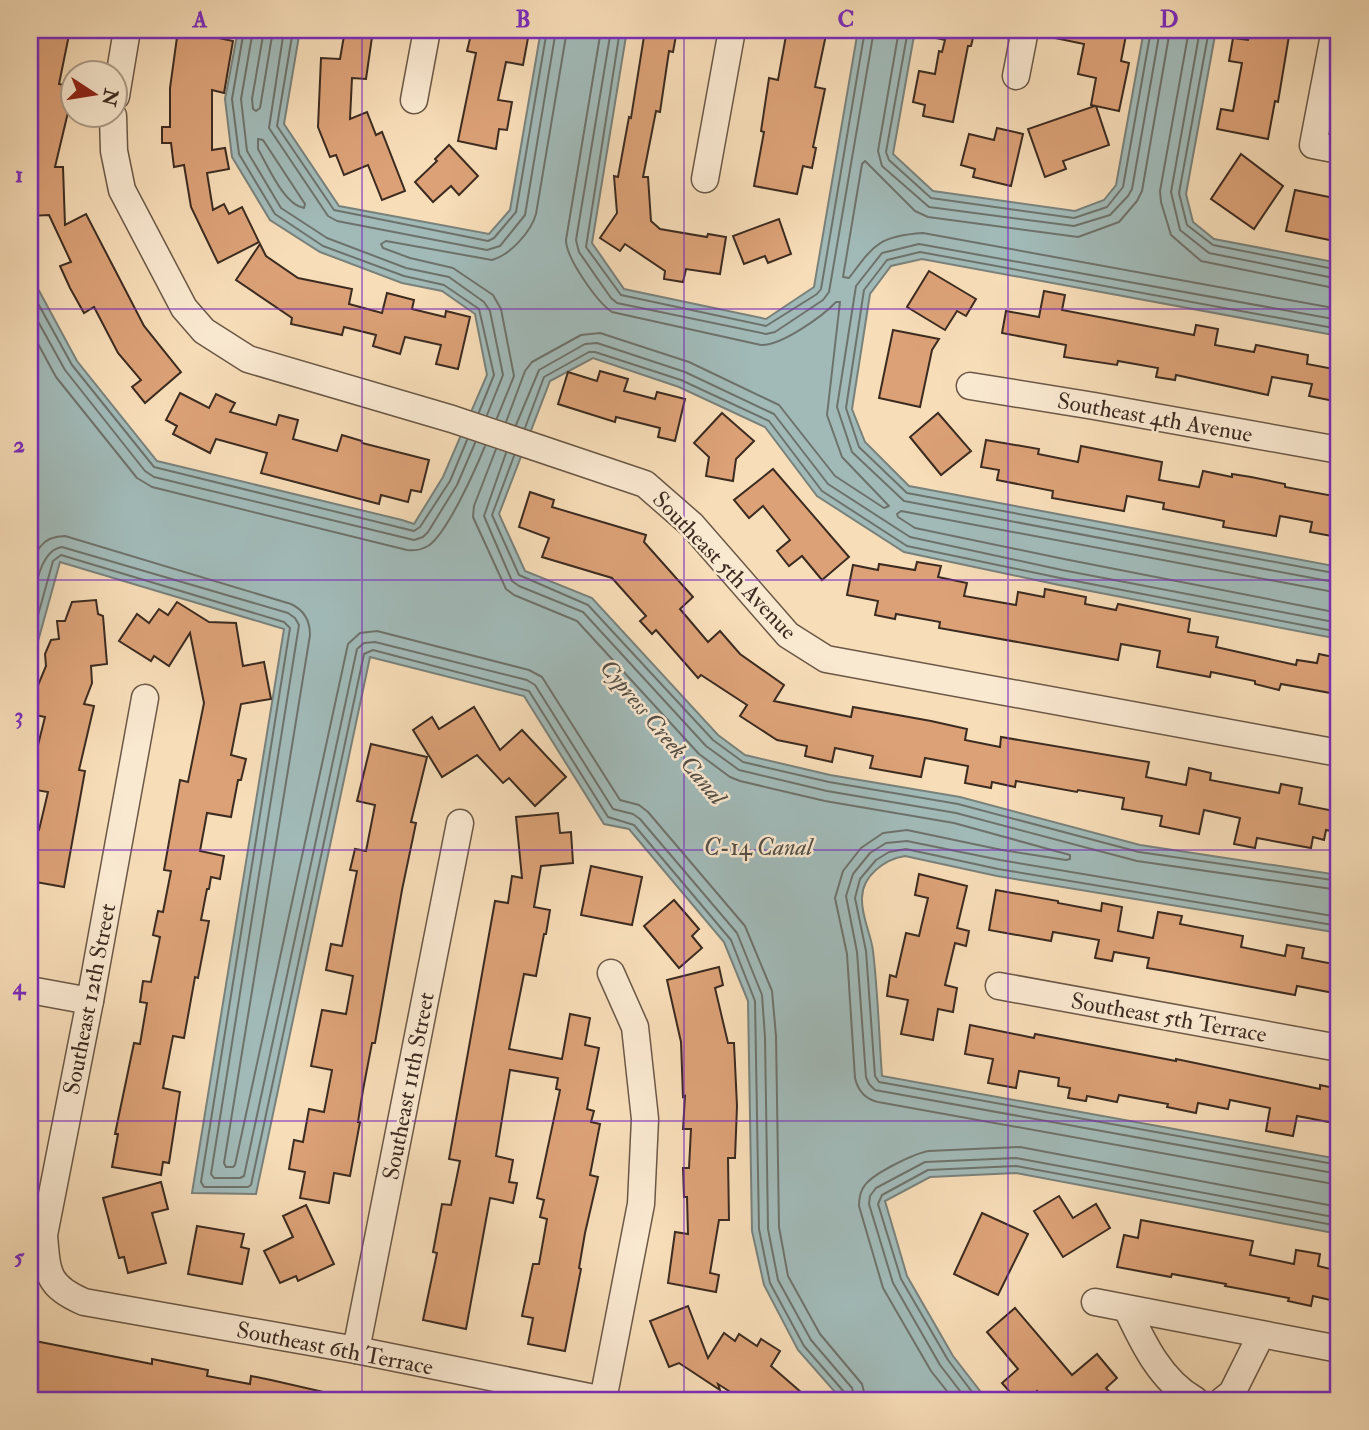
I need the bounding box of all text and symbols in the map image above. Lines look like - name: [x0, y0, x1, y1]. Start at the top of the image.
- text: A: [192, 5, 208, 34]
- text: B: [515, 5, 531, 34]
- text: C: [838, 5, 854, 34]
- text: D: [1160, 5, 1178, 34]
- north arrow: [60, 60, 130, 130]
- text: N: [96, 86, 123, 109]
- text: 1: [15, 160, 23, 189]
- street label: Southeast 4th Avenue: [1055, 386, 1255, 449]
- text: 2: [13, 430, 25, 459]
- street label: Southeast 5th Avenue: [646, 485, 803, 646]
- water label: Cypress Creek Canal: [593, 653, 734, 813]
- text: 3: [15, 701, 23, 730]
- water label: C-14 Canal: [704, 832, 815, 863]
- street label: Southeast 12th Street: [57, 901, 122, 1097]
- text: 4: [12, 972, 27, 1001]
- street label: Southeast 5th Terrace: [1069, 986, 1269, 1049]
- street label: Southeast 11th Street: [376, 990, 441, 1182]
- text: 5: [14, 1242, 25, 1271]
- street label: Southeast 6th Terrace: [234, 1315, 436, 1382]

